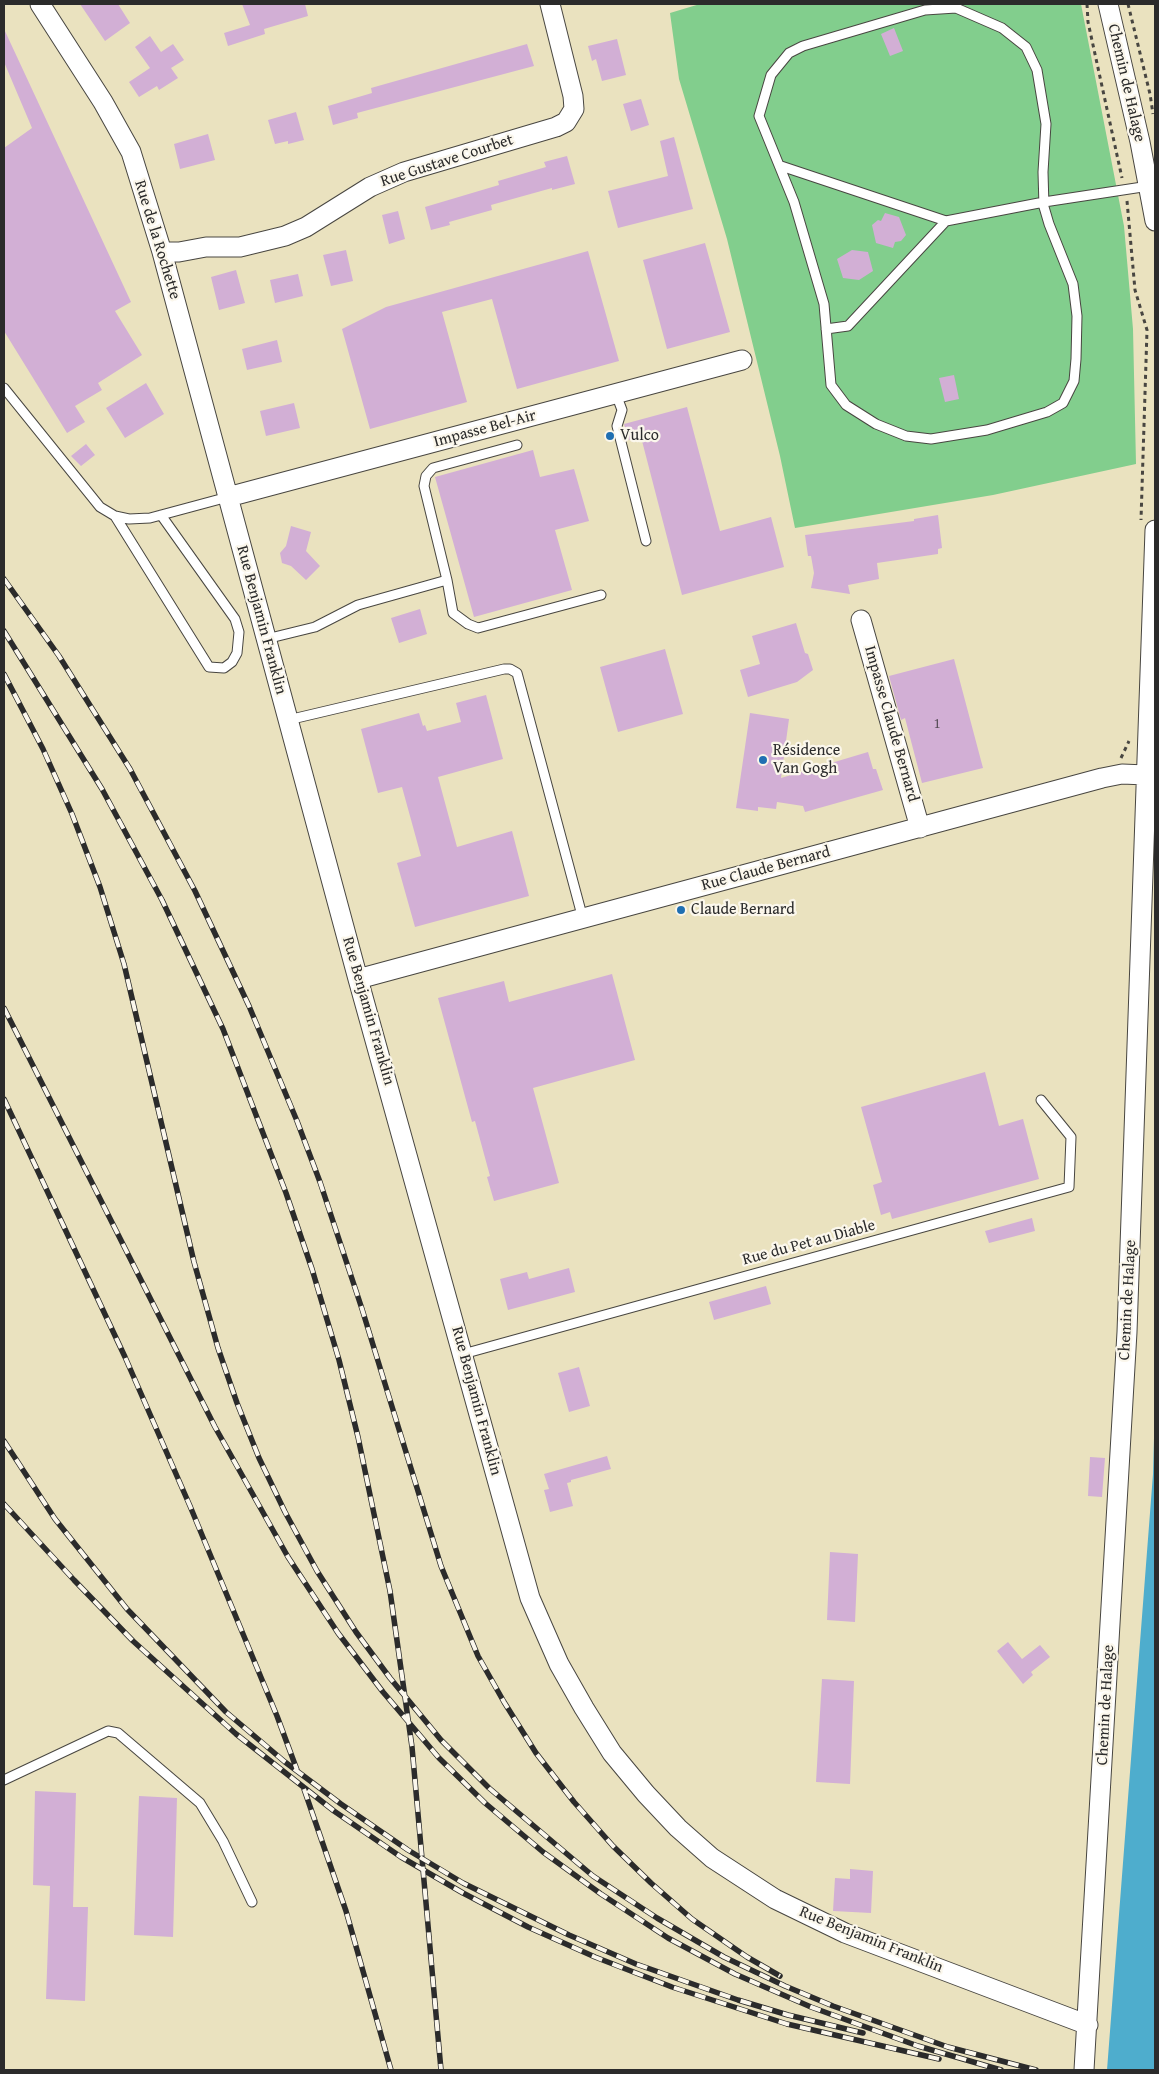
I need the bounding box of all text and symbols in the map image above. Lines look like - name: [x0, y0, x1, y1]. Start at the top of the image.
- street label: Chemin de Halage: [1103, 22, 1149, 144]
- street label: Rue Gustave Courbet: [378, 130, 516, 192]
- street label: Rue de la Rochette: [130, 178, 184, 302]
- street label: Impasse Bel-Air: [432, 406, 538, 452]
- place label: Vulco: [620, 426, 659, 446]
- marker: Vulco: [604, 430, 616, 442]
- street label: Rue Benjamin Franklin: [232, 543, 290, 697]
- street label: Impasse Claude Bernard: [860, 644, 922, 804]
- house number: 1: [934, 716, 940, 732]
- place label: Résidence Van Gogh: [773, 741, 840, 779]
- marker: Résidence Van Gogh: [757, 754, 769, 766]
- street label: Rue Claude Bernard: [699, 843, 833, 895]
- place label: Claude Bernard: [691, 900, 795, 920]
- marker: Claude Bernard: [675, 904, 687, 916]
- street label: Rue Benjamin Franklin: [338, 935, 398, 1087]
- street label: Rue du Pet au Diable: [740, 1216, 878, 1270]
- street label: Chemin de Halage: [1115, 1239, 1141, 1361]
- street label: Rue Benjamin Franklin: [447, 1324, 505, 1478]
- street label: Chemin de Halage: [1093, 1644, 1119, 1766]
- street label: Rue Benjamin Franklin: [796, 1902, 946, 1978]

